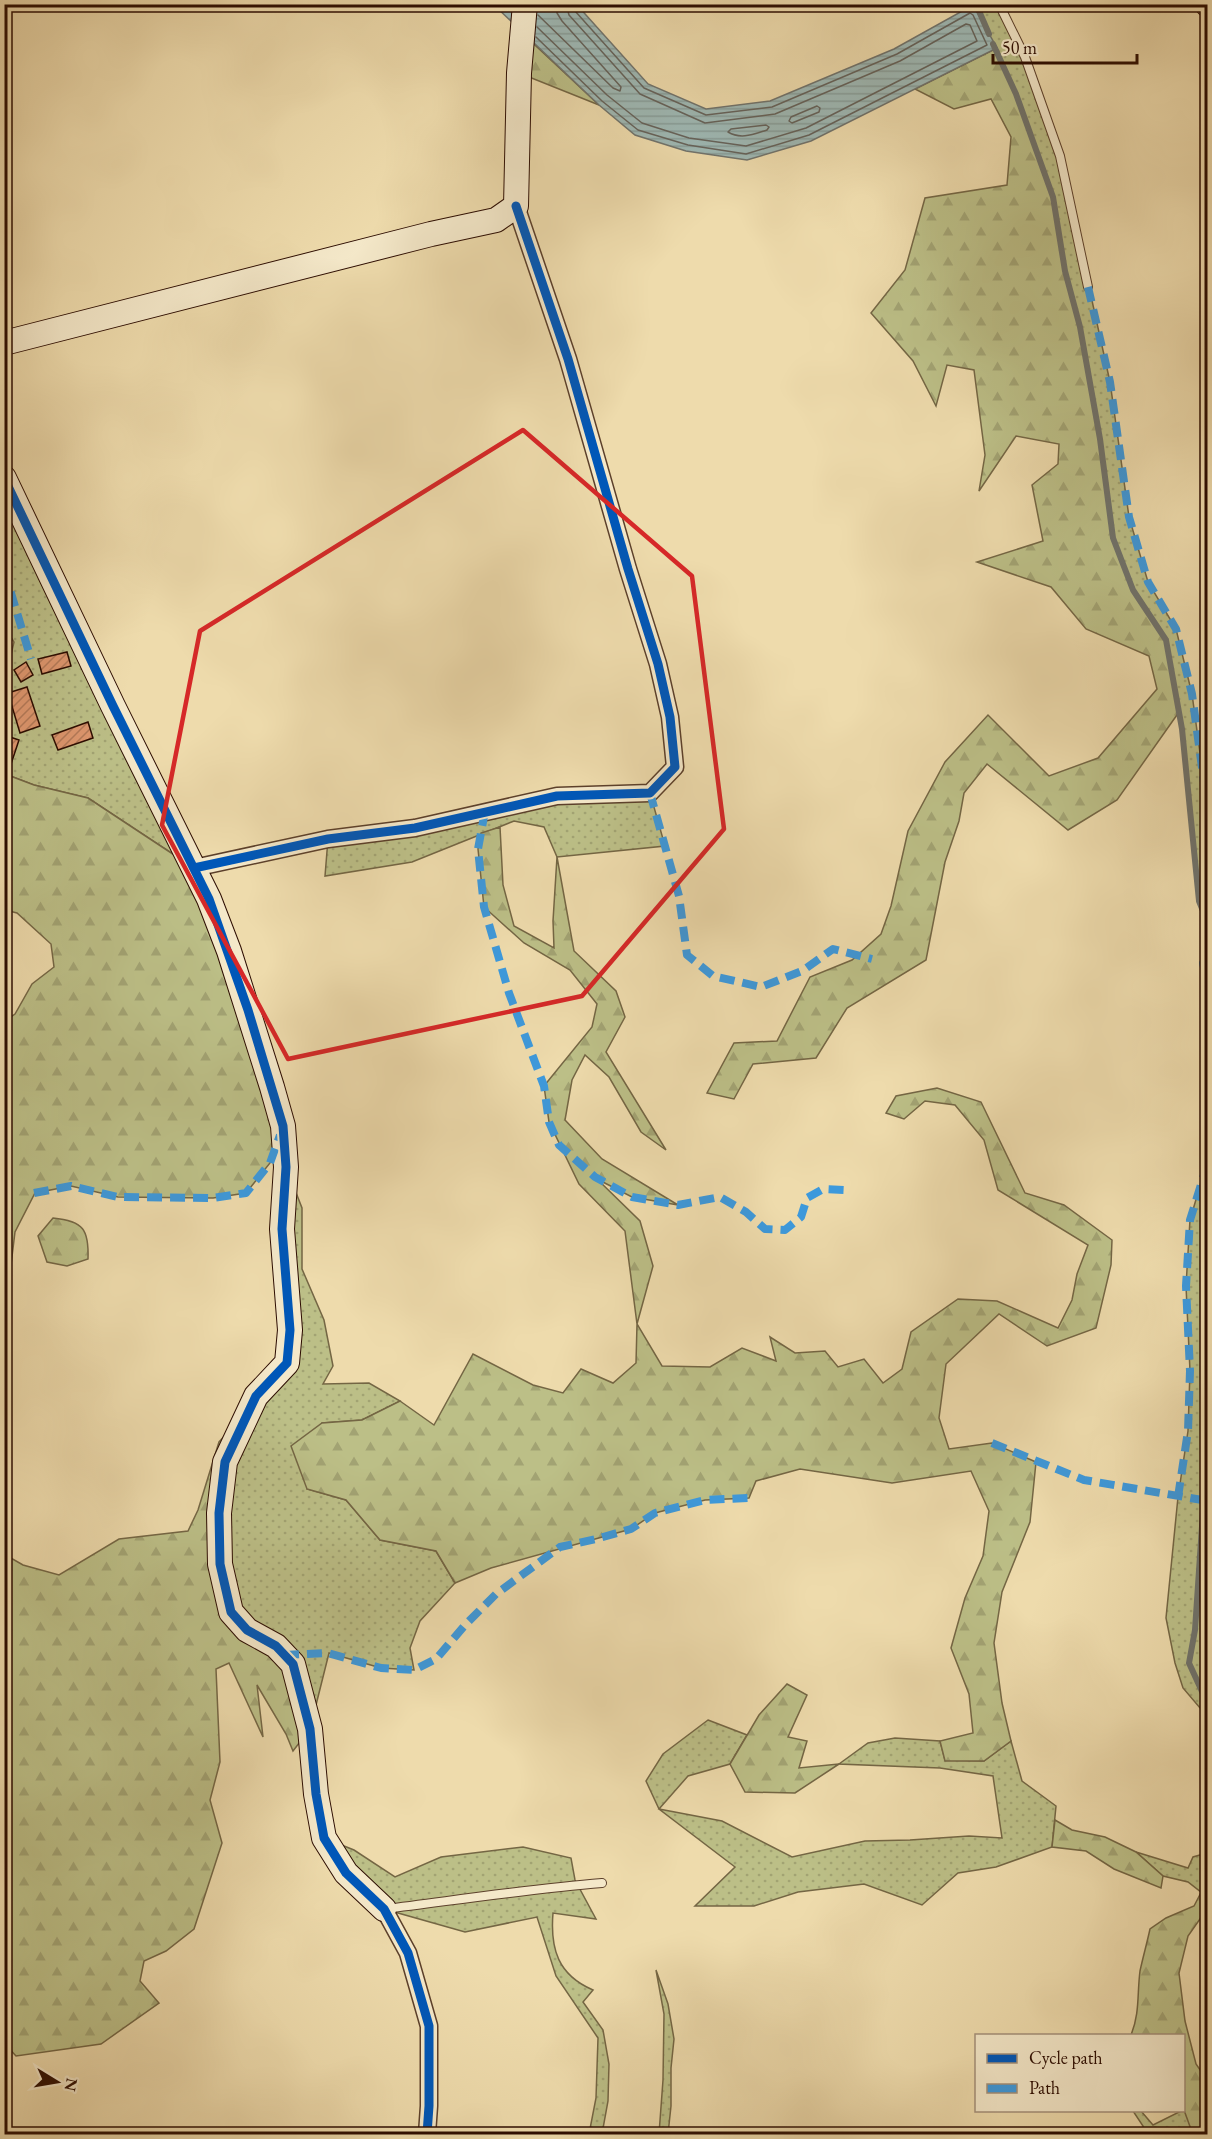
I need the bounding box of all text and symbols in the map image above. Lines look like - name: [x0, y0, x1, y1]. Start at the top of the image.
- scale bar: [993, 27, 1137, 65]
- text: 50 m: [1002, 36, 1037, 59]
- legend: [975, 2034, 1185, 2112]
- text: Cycle path: [1029, 2046, 1103, 2069]
- north arrow: [27, 2052, 87, 2112]
- text: N: [60, 2076, 83, 2093]
- text: Path: [1029, 2076, 1060, 2099]

